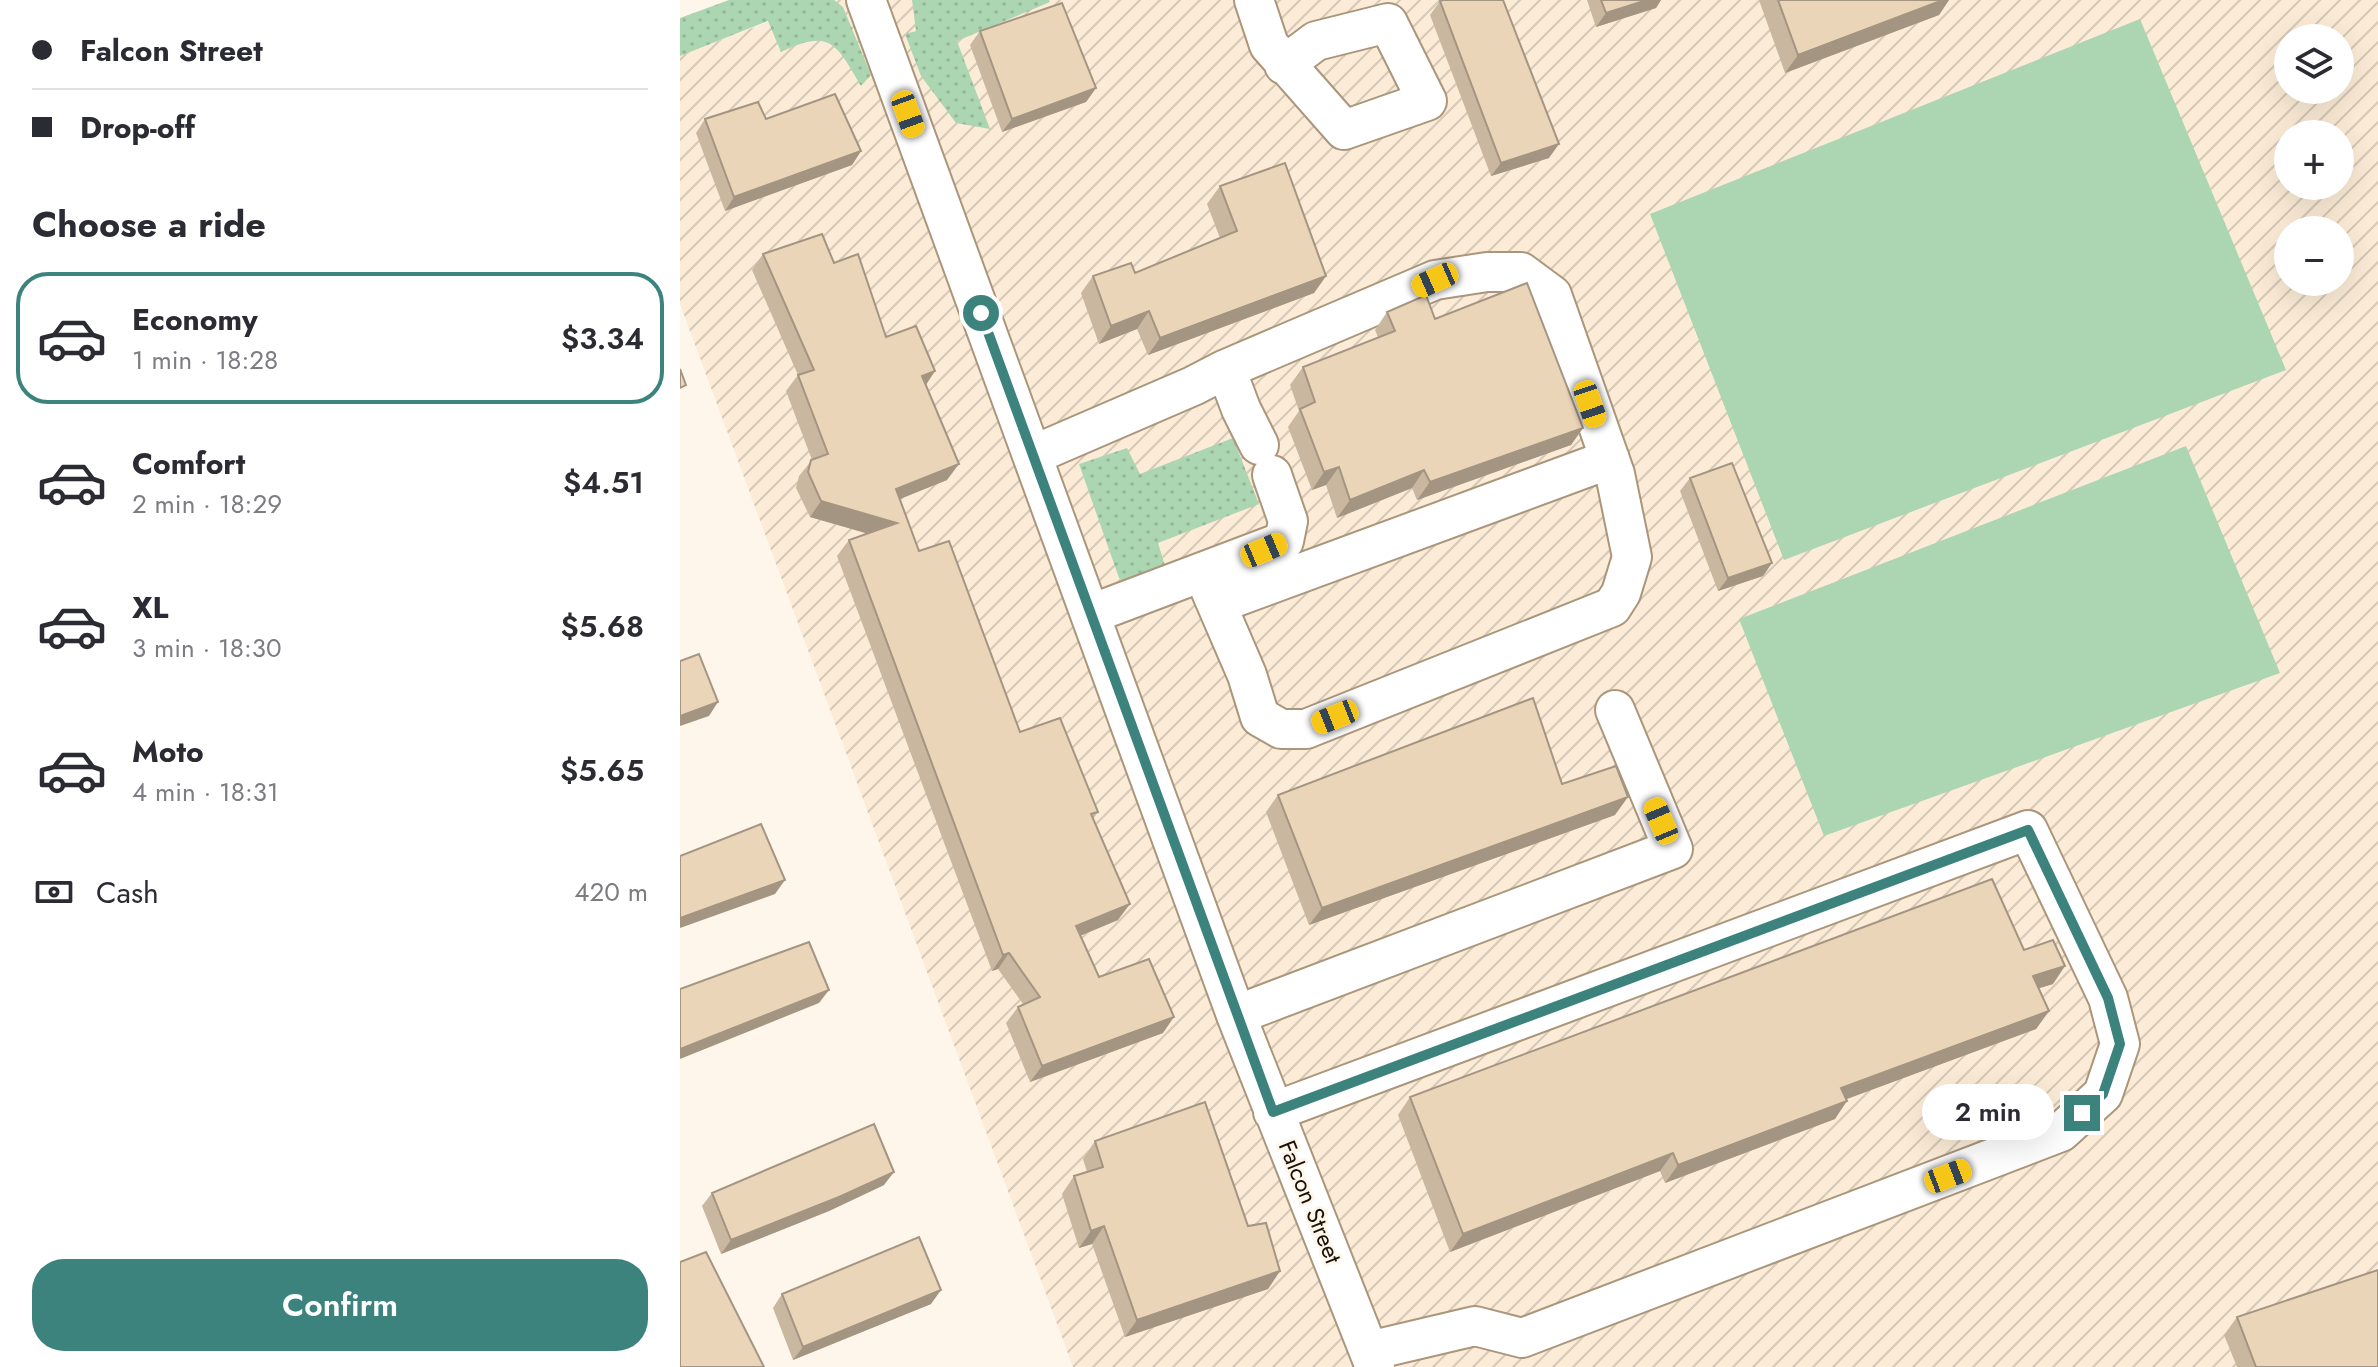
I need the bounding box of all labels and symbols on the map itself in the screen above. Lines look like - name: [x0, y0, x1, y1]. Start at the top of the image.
- car: [889, 87, 927, 141]
- car: [1408, 259, 1462, 301]
- route start: [963, 295, 999, 331]
- car: [1571, 377, 1609, 431]
- car: [1237, 530, 1291, 570]
- car: [1308, 697, 1362, 737]
- car: [1641, 794, 1681, 848]
- callout: 2 min: [1922, 1085, 2054, 1141]
- route end: [2064, 1095, 2100, 1131]
- street label: Falcon Street: [1270, 1135, 1351, 1269]
- car: [1921, 1156, 1975, 1196]

